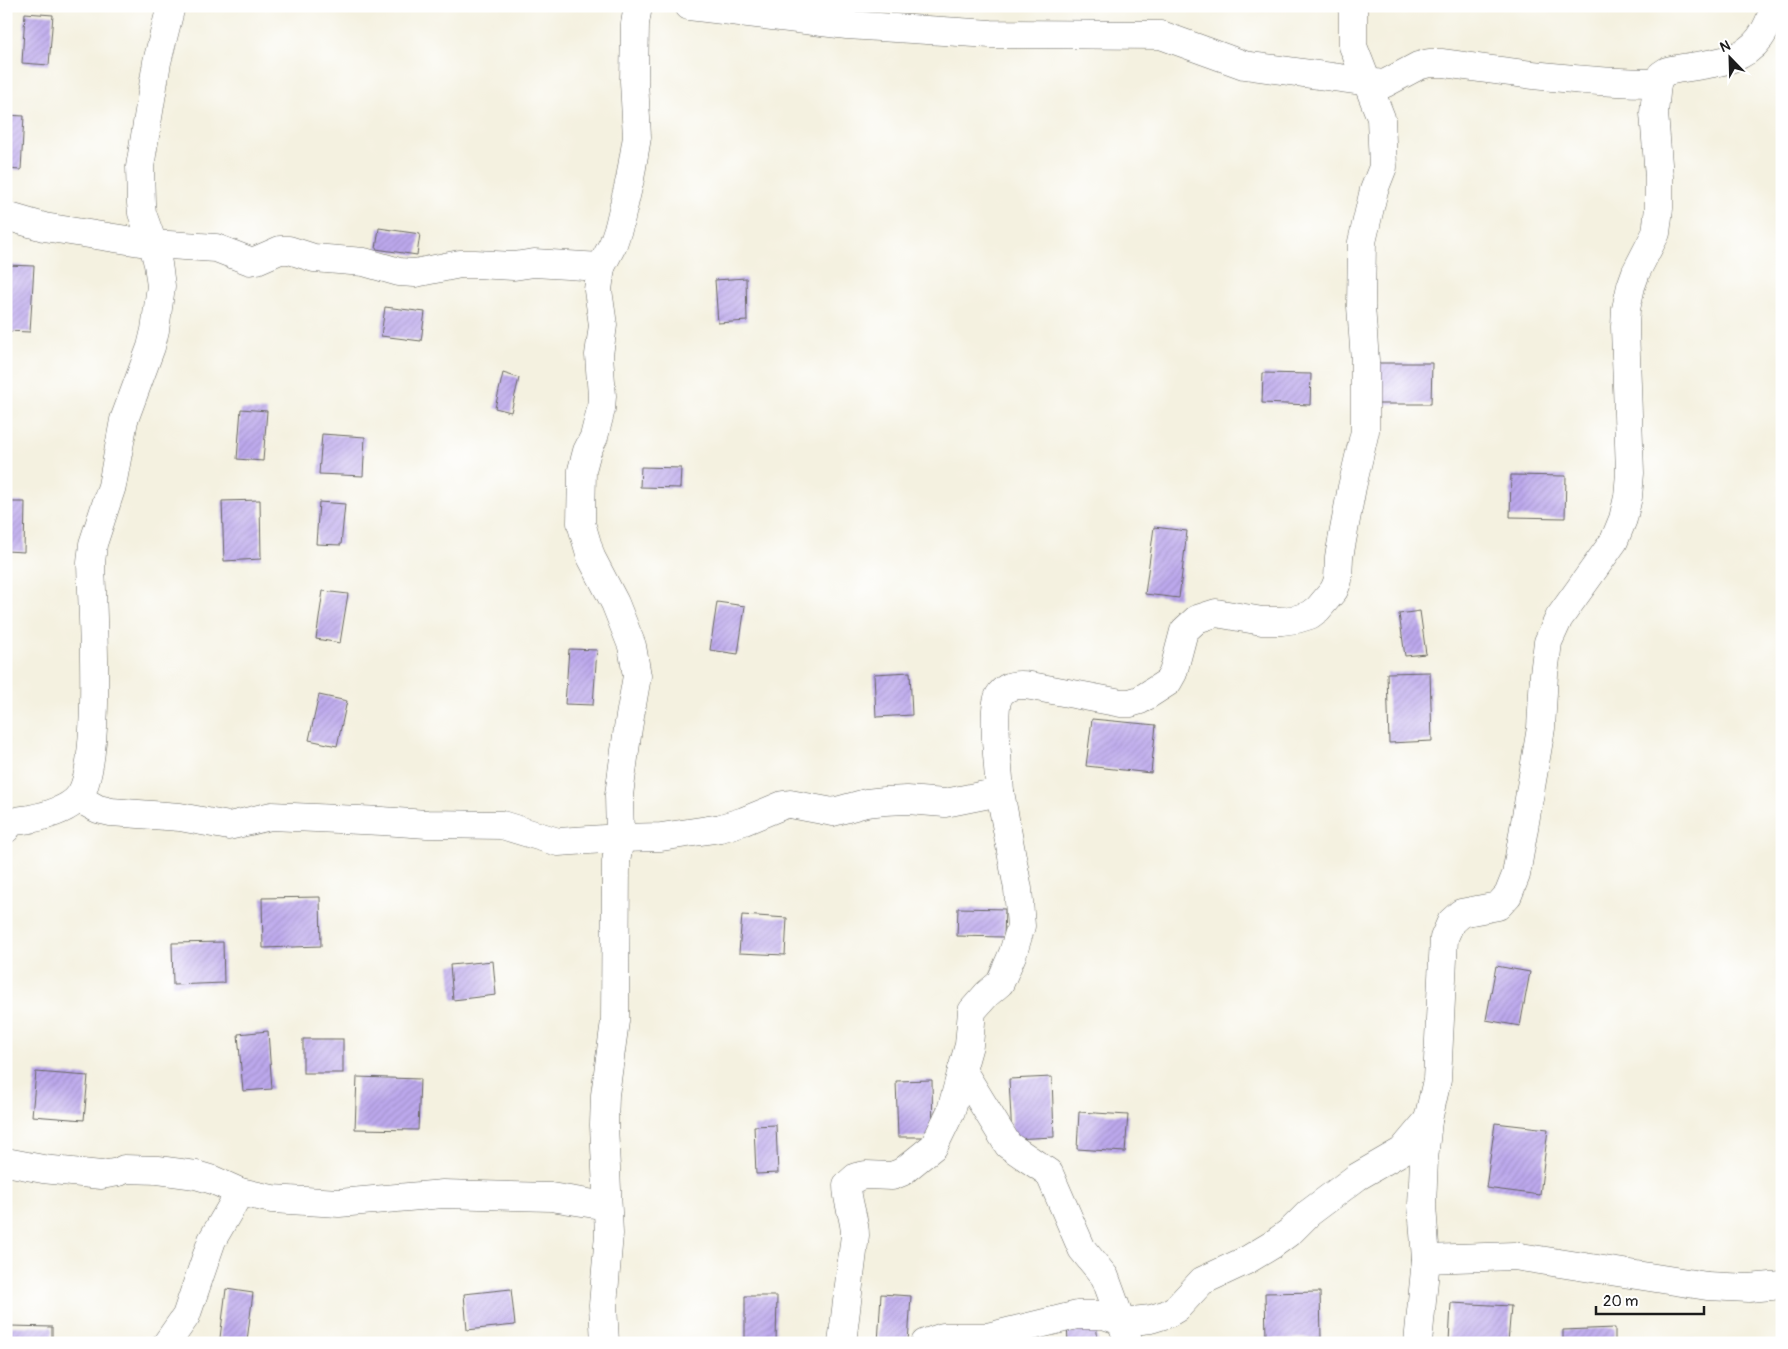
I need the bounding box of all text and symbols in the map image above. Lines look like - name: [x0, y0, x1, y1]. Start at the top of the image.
- north arrow: [1706, 32, 1756, 82]
- text: N: [1717, 37, 1733, 56]
- scale bar: [1596, 1284, 1703, 1316]
- text: 20 m: [1603, 1292, 1638, 1311]

